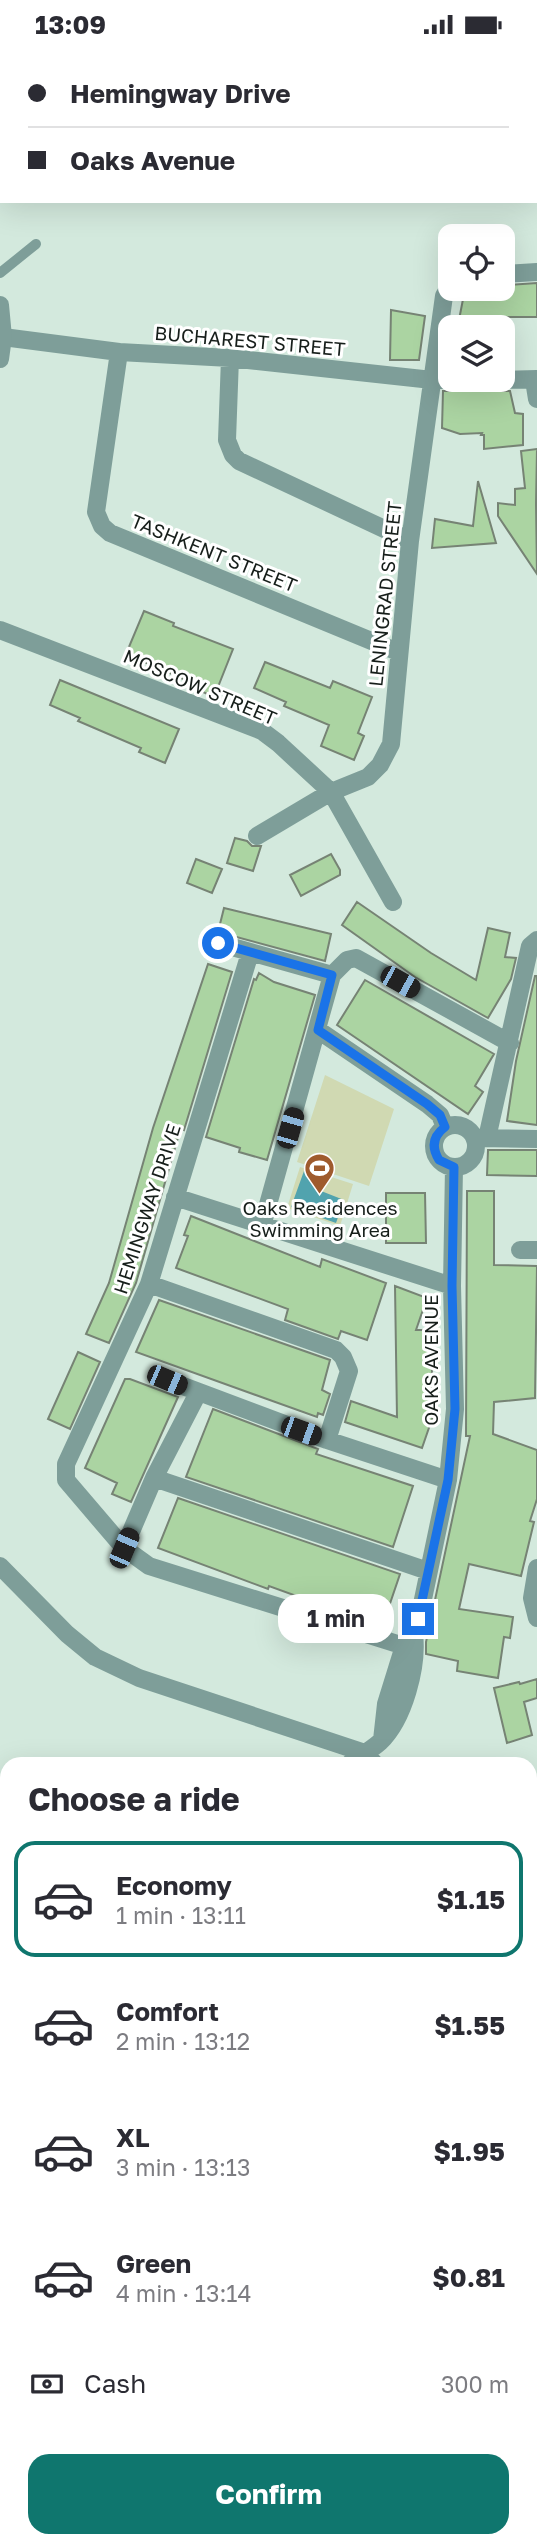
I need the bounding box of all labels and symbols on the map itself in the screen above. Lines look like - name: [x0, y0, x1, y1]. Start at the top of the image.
- street label: BUCHAREST STREET: [154, 321, 347, 360]
- street label: LENINGRAD STREET: [363, 500, 406, 688]
- street label: TASHKENT STREET: [128, 509, 301, 596]
- street label: MOSCOW STREET: [120, 644, 280, 729]
- route start: [202, 927, 234, 959]
- car: [377, 963, 424, 1001]
- car: [275, 1105, 306, 1151]
- street label: HEMINGWAY DRIVE: [108, 1121, 185, 1297]
- sports icon: Oaks Residences Swimming Area: [303, 1152, 337, 1196]
- place label: Oaks Residences Swimming Area: [242, 1196, 398, 1241]
- street label: OAKS AVENUE: [419, 1294, 442, 1426]
- car: [144, 1362, 191, 1398]
- car: [278, 1414, 325, 1448]
- car: [107, 1525, 142, 1571]
- callout: 1 min: [278, 1595, 394, 1643]
- route end: [402, 1603, 434, 1635]

